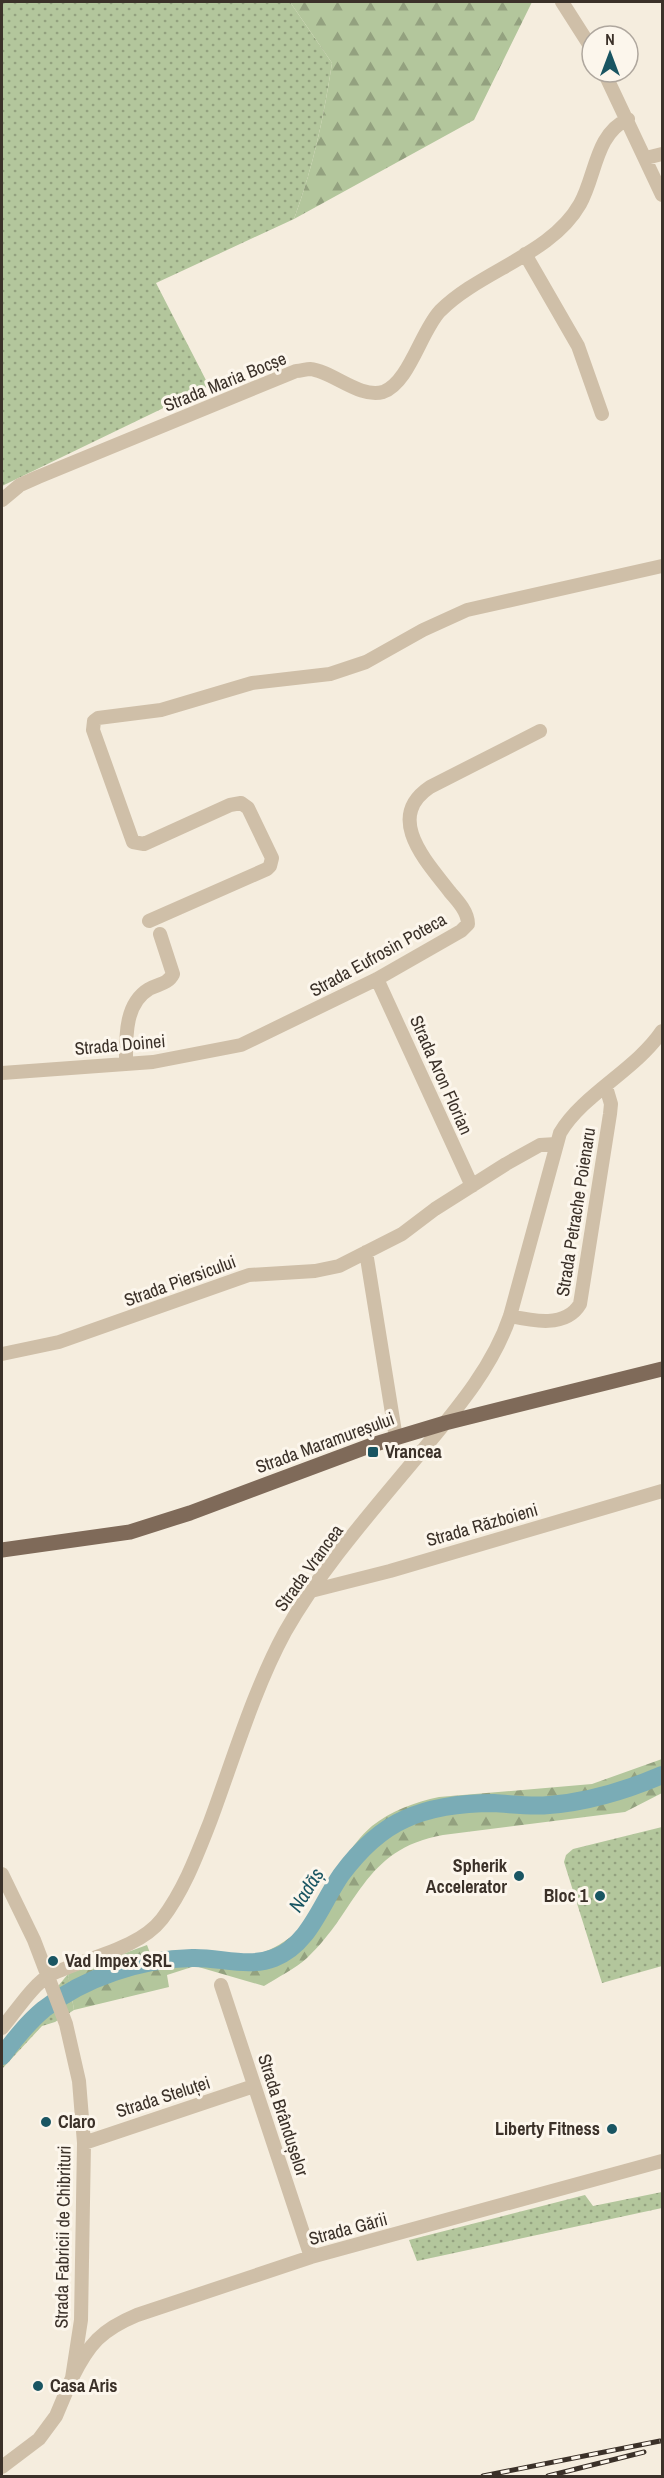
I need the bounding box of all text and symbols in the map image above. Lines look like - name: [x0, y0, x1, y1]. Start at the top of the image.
- north arrow: [580, 24, 640, 84]
- text: N: [605, 28, 615, 50]
- street label: Strada Maria Bocșe: [160, 346, 290, 418]
- street label: Strada Eufrosin Poteca: [305, 907, 451, 1002]
- street label: Strada Aron Florian: [404, 1011, 479, 1138]
- street label: Strada Doinei: [73, 1028, 166, 1061]
- street label: Strada Petrache Poienaru: [550, 1126, 601, 1298]
- street label: Strada Piersicului: [120, 1249, 239, 1312]
- street label: Strada Maramureșului: [252, 1406, 398, 1479]
- place label: Vrancea: [385, 1439, 442, 1464]
- marker: Vrancea: [366, 1445, 380, 1459]
- street label: Strada Războieni: [423, 1497, 541, 1552]
- street label: Strada Vrancea: [268, 1519, 349, 1616]
- place label: Spherik Accelerator: [426, 1853, 508, 1899]
- water label: Nadăș: [282, 1862, 330, 1917]
- marker: Spherik Accelerator: [512, 1869, 526, 1883]
- place label: Bloc 1: [544, 1883, 589, 1908]
- marker: Bloc 1: [593, 1889, 607, 1903]
- place label: Vad Impex SRL: [65, 1948, 172, 1973]
- marker: Vad Impex SRL: [46, 1954, 60, 1968]
- street label: Strada Brândușelor: [252, 2051, 315, 2179]
- street label: Strada Steluței: [113, 2070, 213, 2124]
- place label: Claro: [58, 2109, 96, 2134]
- marker: Claro: [39, 2115, 53, 2129]
- place label: Liberty Fitness: [495, 2116, 600, 2141]
- marker: Liberty Fitness: [605, 2122, 619, 2136]
- street label: Strada Fabricii de Chibrituri: [48, 2145, 77, 2329]
- street label: Strada Gării: [306, 2206, 390, 2251]
- place label: Casa Aris: [50, 2373, 118, 2398]
- marker: Casa Aris: [31, 2379, 45, 2393]

